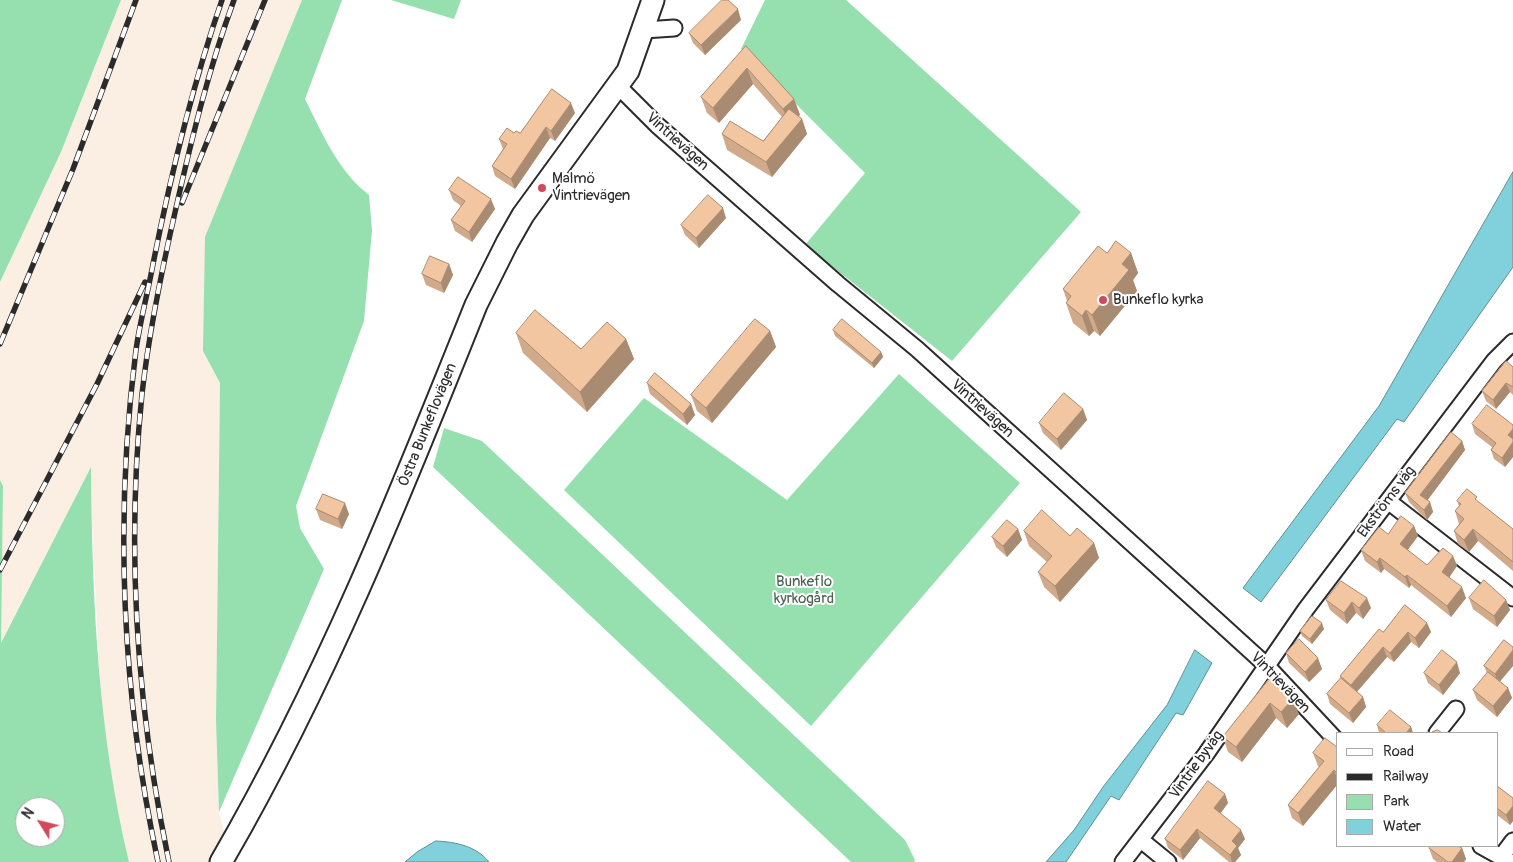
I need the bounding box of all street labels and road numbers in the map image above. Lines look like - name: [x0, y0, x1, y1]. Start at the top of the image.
- street label: Vintrievägen: [642, 109, 712, 175]
- street label: Östra Bunkeflovägen: [395, 361, 461, 489]
- street label: Vintrievägen: [947, 376, 1017, 442]
- street label: Ekströms väg: [1354, 463, 1420, 541]
- street label: Vintrievägen: [1246, 649, 1314, 717]
- street label: Vintrie byväg: [1166, 727, 1228, 803]

